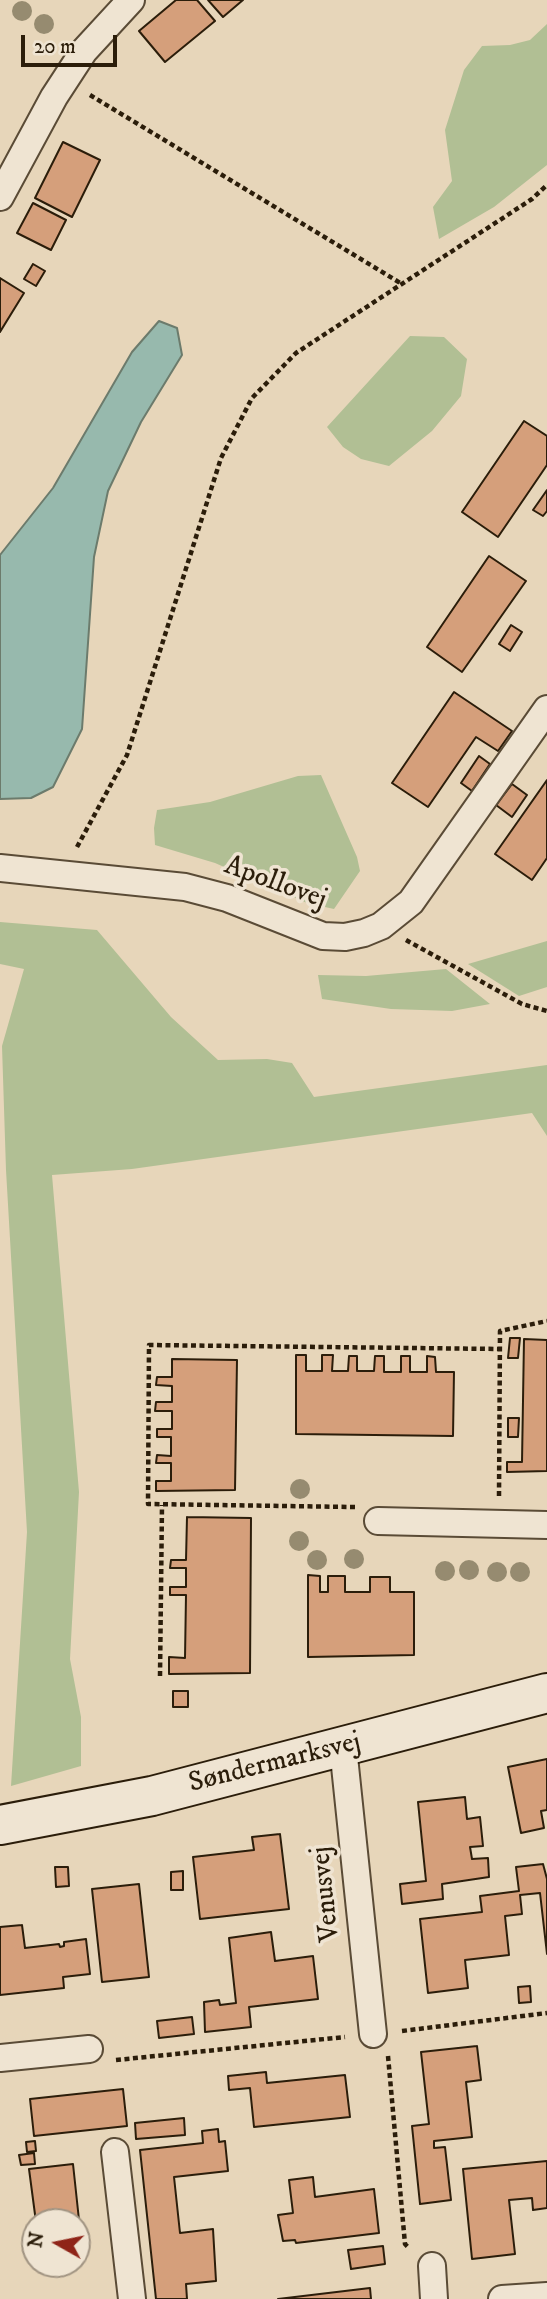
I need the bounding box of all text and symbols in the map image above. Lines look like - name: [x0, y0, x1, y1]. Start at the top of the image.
- scale bar: [24, 21, 121, 65]
- text: 20 m: [34, 34, 76, 60]
- street label: Apollovej: [219, 850, 331, 918]
- street label: Søndermarksvej: [186, 1726, 364, 1802]
- street label: Venusvej: [305, 1845, 349, 1943]
- north arrow: [21, 2208, 91, 2278]
- text: N: [24, 2230, 49, 2249]

